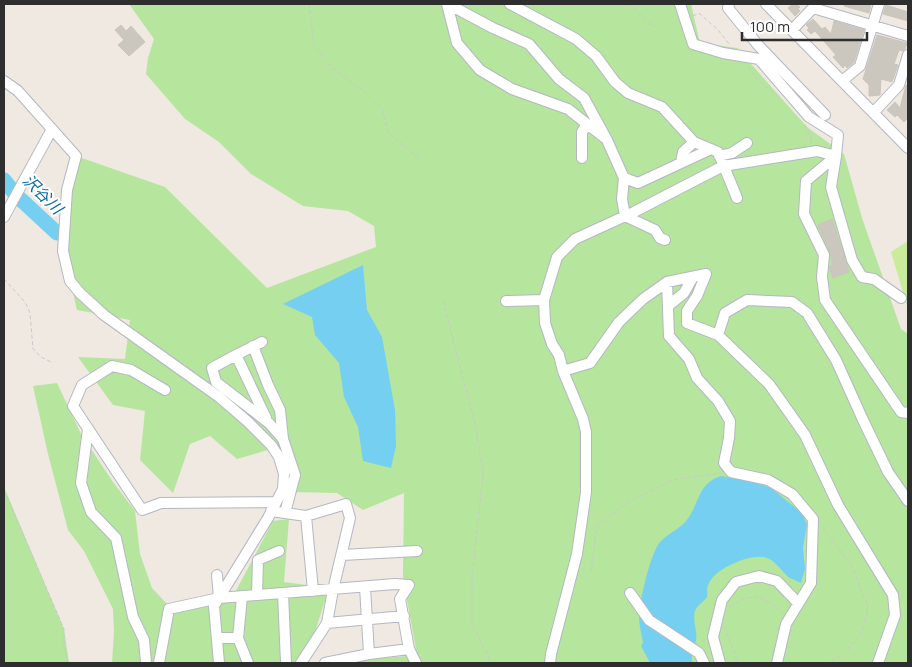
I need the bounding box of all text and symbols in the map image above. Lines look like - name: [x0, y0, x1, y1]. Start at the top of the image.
- scale bar: [742, 10, 867, 42]
- text: 100 m: [750, 16, 790, 37]
- water label: 沢谷川: [18, 169, 69, 220]

